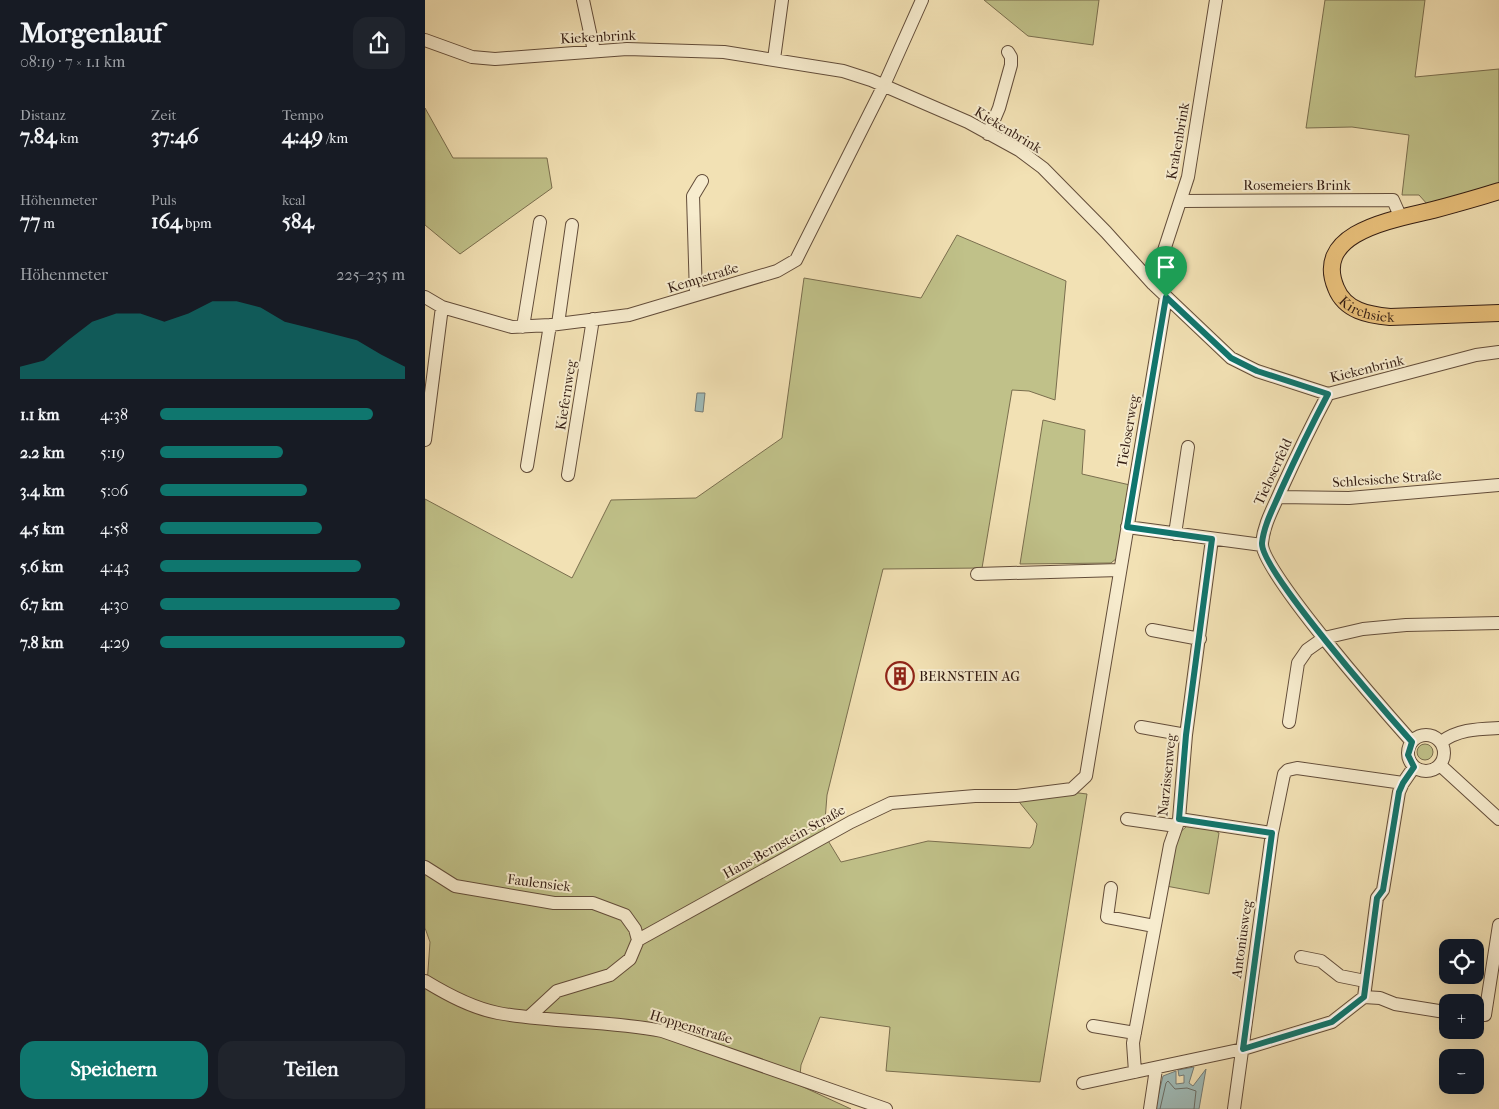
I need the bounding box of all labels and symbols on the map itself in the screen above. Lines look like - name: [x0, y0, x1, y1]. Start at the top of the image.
- street label: Kiekenbrink: [560, 26, 637, 47]
- street label: Krahenbrink: [1163, 100, 1193, 181]
- street label: Kiekenbrink: [971, 103, 1046, 157]
- street label: Rosemeiers Brink: [1243, 177, 1351, 194]
- pin: [1145, 246, 1187, 297]
- street label: Kempstraße: [665, 259, 741, 297]
- street label: Kirchsiek: [1336, 292, 1395, 326]
- street label: Kiekenbrink: [1328, 351, 1407, 386]
- street label: Kiefernweg: [552, 358, 580, 431]
- street label: Tieloserweg: [1113, 393, 1143, 469]
- street label: Tieloserfeld: [1250, 436, 1296, 508]
- street label: Schlesische Straße: [1332, 467, 1442, 491]
- building icon: BERNSTEIN AG: [885, 661, 915, 691]
- place label: BERNSTEIN AG: [919, 668, 1020, 685]
- street label: Narzissenweg: [1154, 732, 1180, 817]
- street label: Hans-Bernstein-Straße: [720, 801, 848, 883]
- street label: Faulensiek: [506, 871, 573, 895]
- street label: Antoniusweg: [1228, 898, 1256, 980]
- street label: Hoppenstraße: [648, 1006, 734, 1048]

